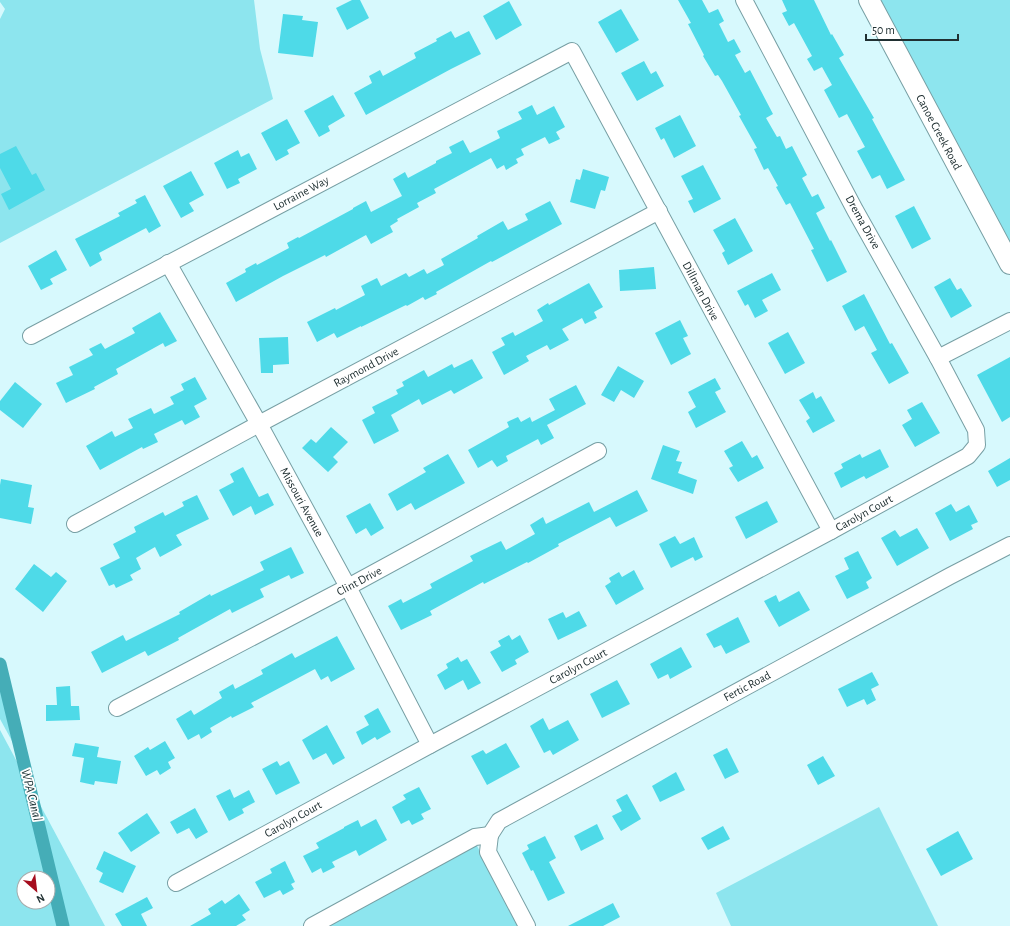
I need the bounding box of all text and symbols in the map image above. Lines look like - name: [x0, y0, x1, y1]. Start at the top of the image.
- scale bar: [866, 16, 958, 42]
- text: 50 m: [872, 24, 895, 36]
- street label: Canoe Creek Road: [914, 92, 964, 172]
- street label: Lorraine Way: [271, 173, 331, 213]
- street label: Drema Drive: [843, 193, 883, 251]
- street label: Dillman Drive: [681, 260, 721, 322]
- street label: Raymond Drive: [332, 345, 401, 390]
- street label: Missouri Avenue: [278, 465, 326, 539]
- street label: Carolyn Court: [833, 492, 895, 534]
- street label: Clint Drive: [335, 564, 383, 598]
- street label: Carolyn Court: [547, 646, 609, 687]
- street label: Fertic Road: [721, 669, 773, 703]
- water label: WPA Canal: [18, 768, 44, 822]
- street label: Carolyn Court: [262, 798, 324, 840]
- north arrow: [16, 870, 56, 910]
- text: N: [34, 892, 46, 905]

